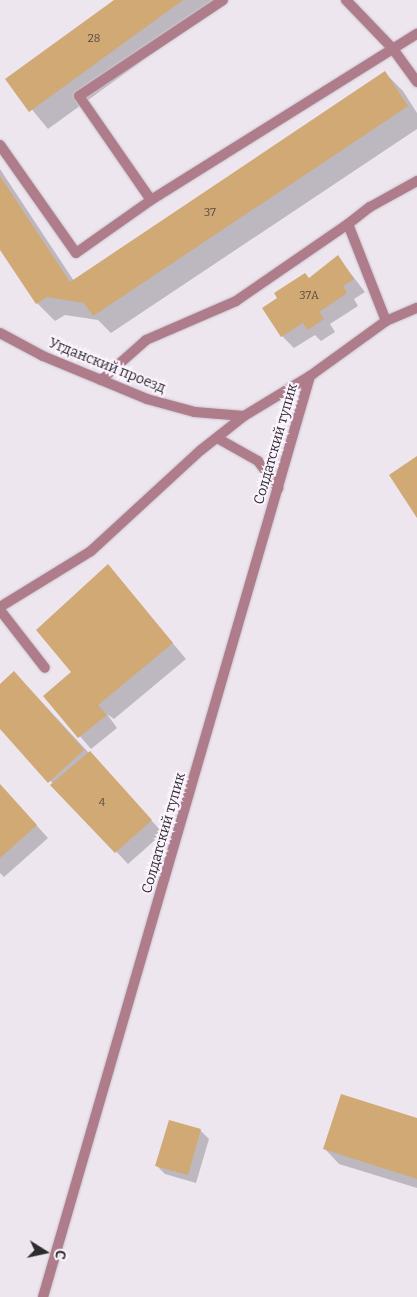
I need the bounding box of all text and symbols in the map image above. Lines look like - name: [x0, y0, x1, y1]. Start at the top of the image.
- house number: 28: [88, 32, 100, 46]
- house number: 37: [204, 206, 216, 220]
- house number: 37А: [299, 289, 319, 303]
- street label: Угданский проезд: [46, 335, 168, 397]
- street label: Солдатский тупик: [251, 382, 301, 506]
- street label: Солдатский тупик: [139, 771, 189, 895]
- house number: 4: [99, 796, 105, 810]
- north arrow: [20, 1227, 70, 1277]
- text: С: [51, 1249, 69, 1261]

